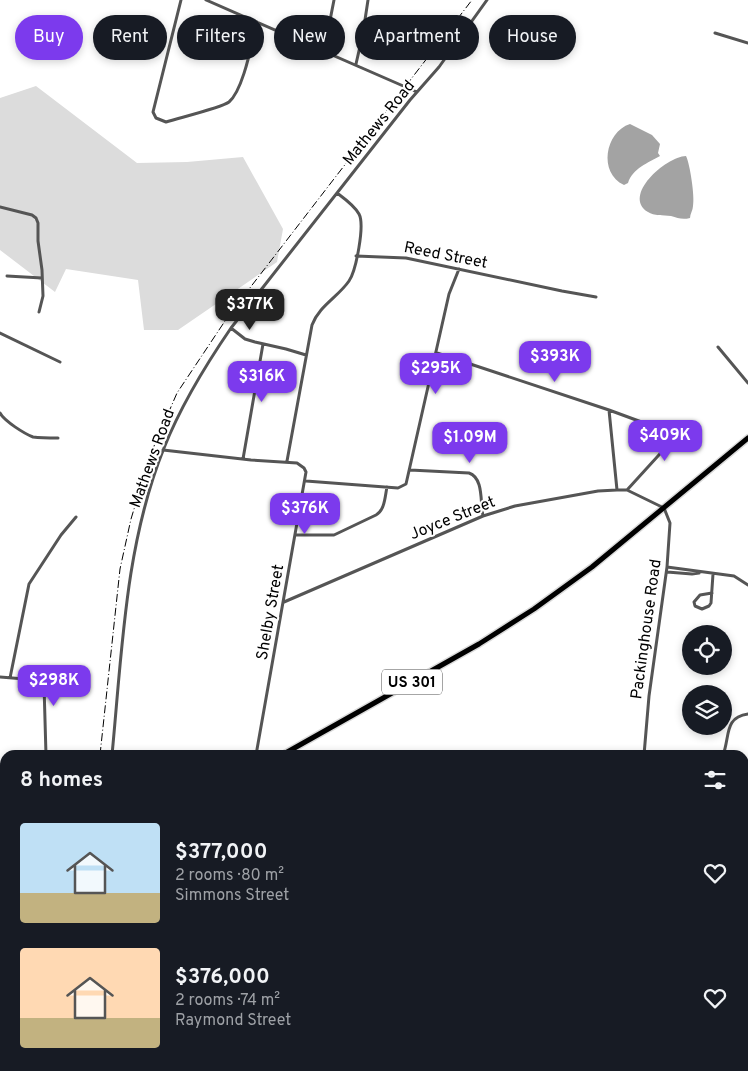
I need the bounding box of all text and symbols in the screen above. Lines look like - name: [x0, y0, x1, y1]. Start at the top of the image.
- chip: Buy: [15, 15, 83, 60]
- chip: Rent: [93, 15, 167, 60]
- chip: Filters: [177, 15, 264, 60]
- chip: New: [274, 15, 345, 60]
- chip: Apartment: [355, 15, 479, 60]
- chip: House: [489, 15, 576, 60]
- street label: Mathews Road: [339, 77, 420, 170]
- street label: Reed Street: [402, 238, 489, 274]
- pin: $377K: [215, 288, 285, 331]
- text: $377K: [226, 295, 274, 315]
- pin: $393K: [520, 340, 590, 383]
- text: $393K: [530, 347, 580, 367]
- pin: $295K: [401, 352, 471, 395]
- text: $295K: [411, 359, 461, 379]
- pin: $316K: [227, 360, 297, 403]
- text: $316K: [239, 367, 285, 387]
- street label: Mathews Road: [126, 407, 180, 511]
- pin: $409K: [630, 420, 700, 462]
- pin: $1.09M: [429, 422, 511, 464]
- text: $409K: [639, 426, 691, 446]
- text: $1.09M: [443, 428, 497, 448]
- pin: $376K: [270, 492, 340, 535]
- street label: Joyce Street: [407, 493, 498, 545]
- text: $376K: [281, 499, 329, 519]
- street label: Packinghouse Road: [627, 558, 667, 701]
- street label: Shelby Street: [253, 563, 289, 662]
- map controls: [682, 625, 732, 735]
- button: locate: [682, 625, 732, 675]
- pin: $298K: [19, 664, 89, 707]
- road number: US 301: [382, 670, 442, 694]
- text: $298K: [29, 671, 79, 691]
- button: layers: [682, 685, 732, 735]
- icon: filters: [701, 766, 729, 794]
- text: 8 homes: [20, 767, 103, 794]
- text: $377,000: [175, 839, 267, 866]
- icon: home: [60, 843, 120, 903]
- icon: heart: [701, 859, 729, 887]
- text: 2 rooms · 80 m²: [175, 866, 284, 886]
- text: Simmons Street: [175, 886, 289, 906]
- text: $376,000: [175, 964, 270, 991]
- icon: home: [60, 968, 120, 1028]
- icon: heart: [701, 984, 729, 1012]
- text: 2 rooms · 74 m²: [175, 991, 280, 1011]
- text: Raymond Street: [175, 1011, 291, 1031]

